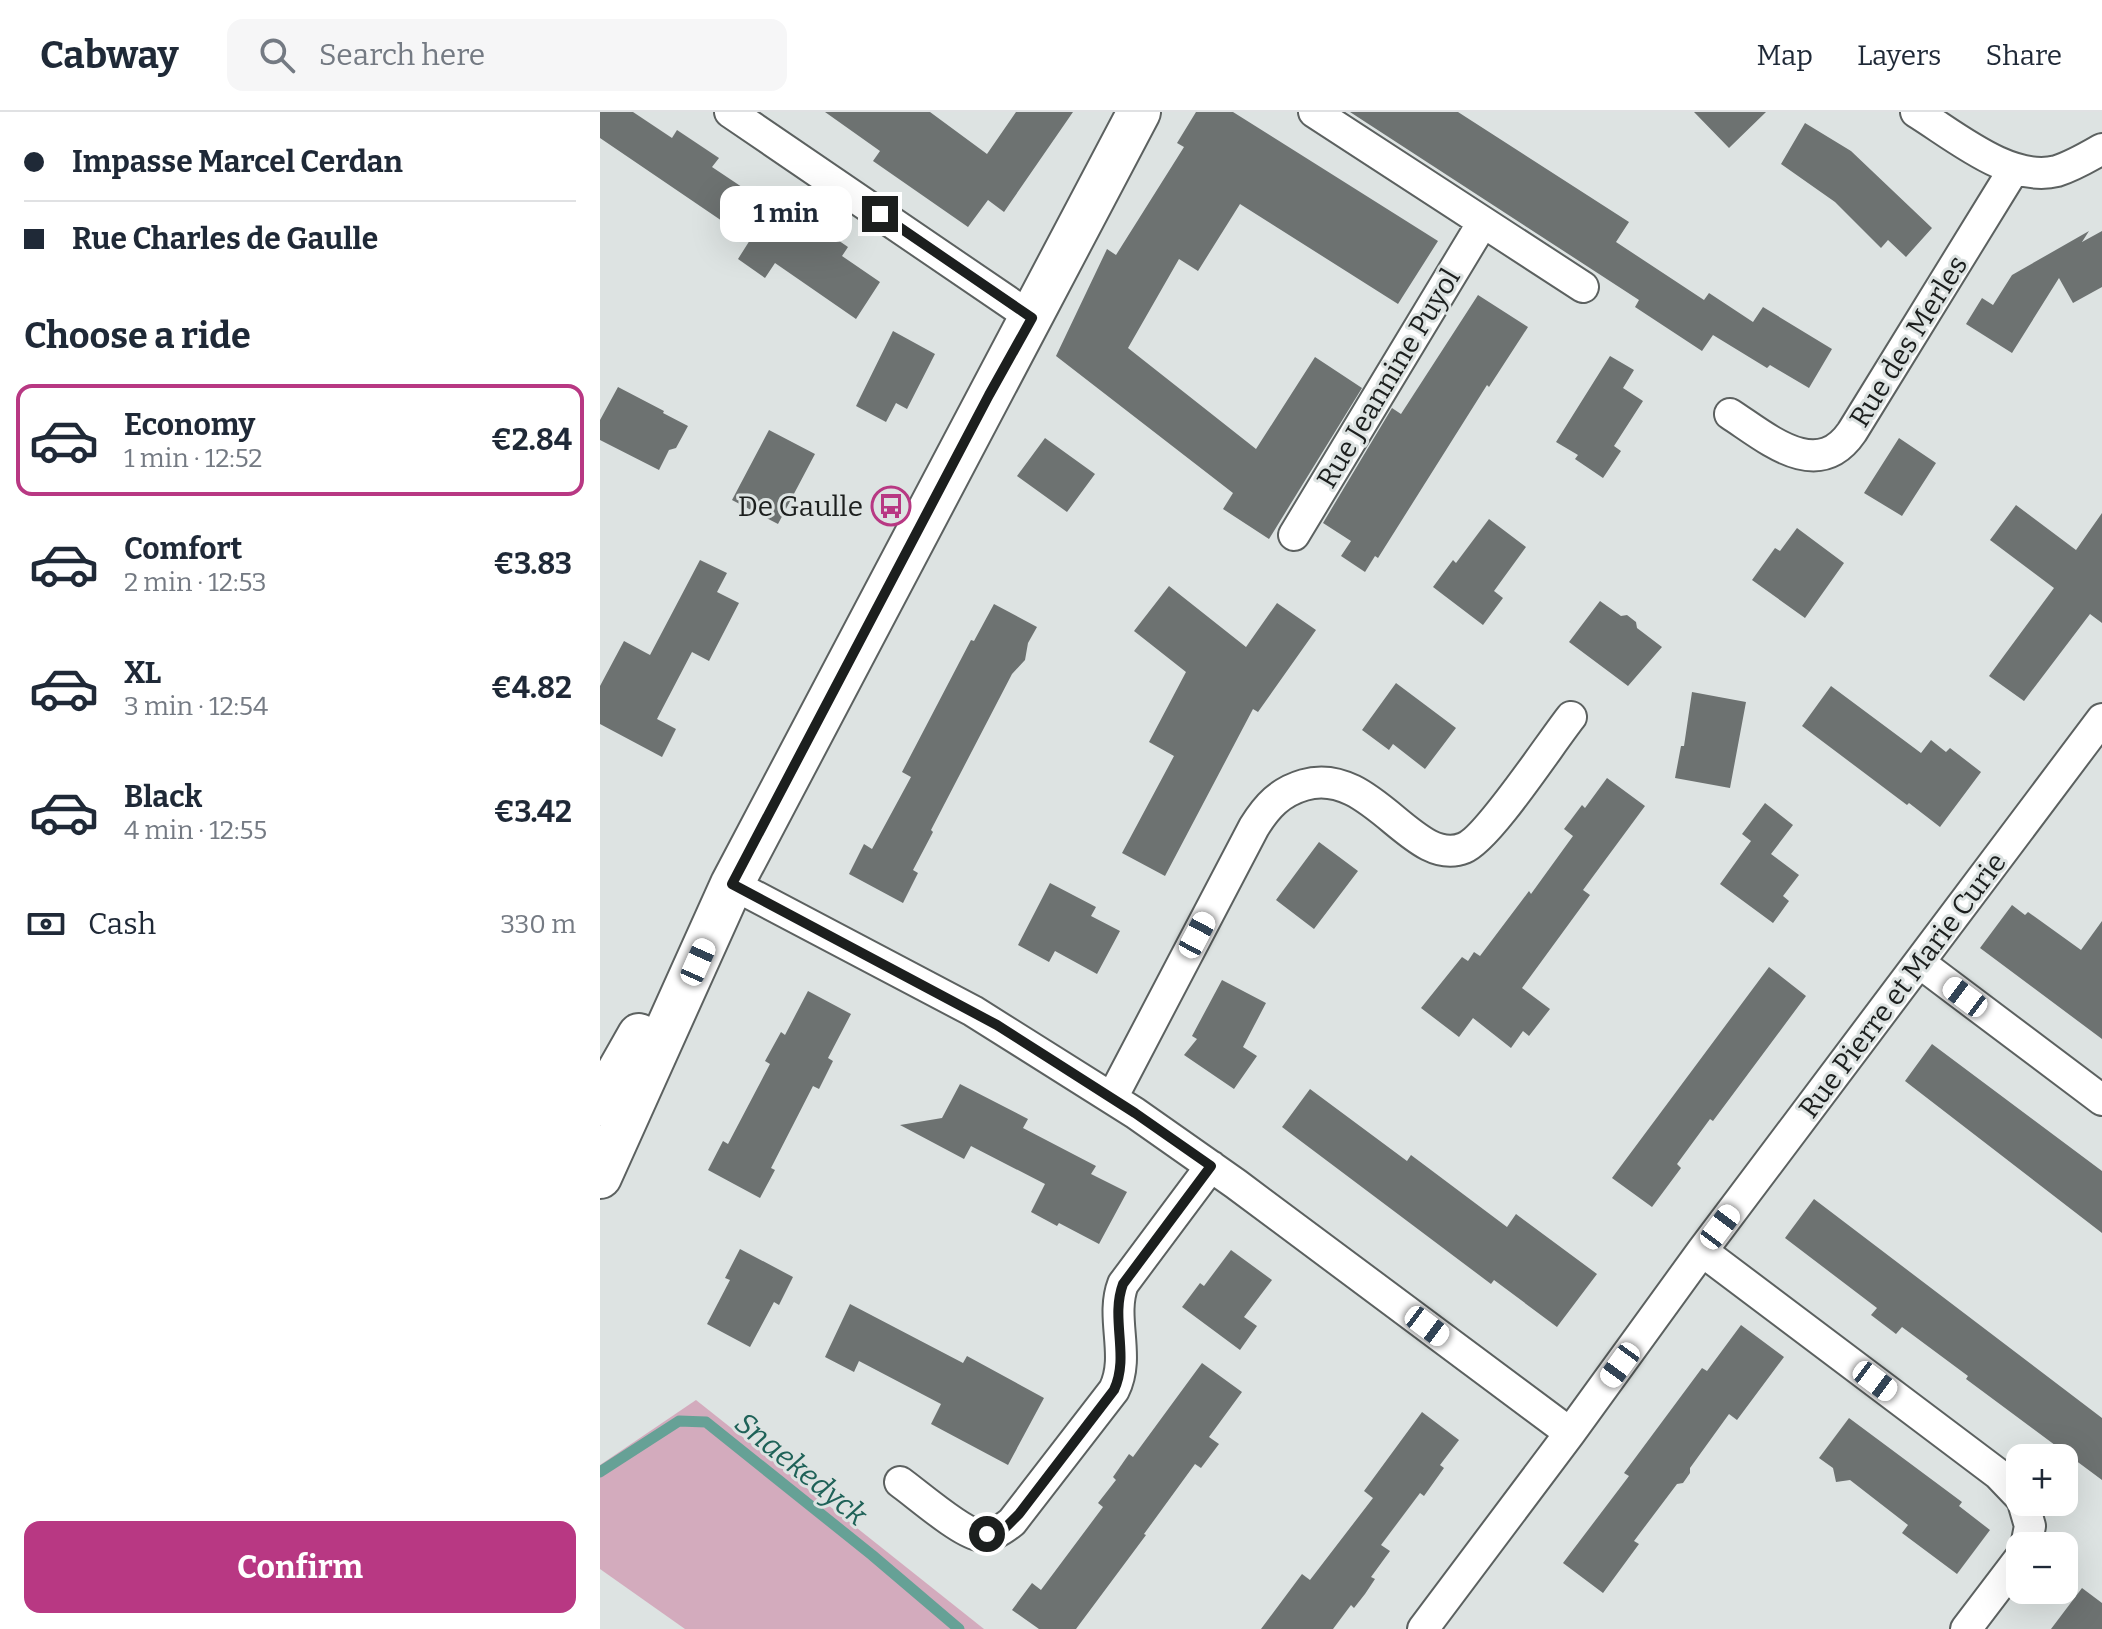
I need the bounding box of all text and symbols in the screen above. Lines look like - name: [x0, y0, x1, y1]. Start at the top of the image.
- search box: [227, 19, 787, 91]
- text: Cabway: [40, 32, 179, 78]
- icon: search: [255, 33, 299, 77]
- text: Search here: [319, 37, 485, 73]
- text: Map: [1756, 39, 1813, 72]
- text: Layers: [1857, 39, 1941, 72]
- text: Share: [1985, 39, 2062, 72]
- text: Impasse Marcel Cerdan: [72, 144, 403, 180]
- callout: 1 min: [720, 186, 852, 242]
- route end: [862, 196, 898, 232]
- text: 1 min: [753, 198, 819, 229]
- text: Rue Charles de Gaulle: [72, 221, 378, 257]
- street label: Rue des Merles: [1843, 250, 1974, 433]
- street label: Rue Jeannine Puyol: [1310, 263, 1467, 494]
- text: Choose a ride: [24, 314, 251, 358]
- icon: car: [28, 404, 100, 476]
- text: Economy: [124, 407, 255, 443]
- text: €2.84: [491, 422, 572, 458]
- text: 1 min · 12:52: [124, 443, 262, 474]
- bus stop icon: De Gaulle: [870, 485, 912, 527]
- place label: De Gaulle: [738, 490, 863, 523]
- icon: car: [28, 528, 100, 600]
- text: Comfort: [124, 531, 242, 567]
- text: €3.83: [493, 546, 572, 582]
- text: 2 min · 12:53: [124, 567, 267, 598]
- icon: car: [28, 652, 100, 724]
- text: XL: [124, 655, 161, 691]
- text: €4.82: [491, 670, 572, 706]
- text: 3 min · 12:54: [124, 691, 268, 722]
- icon: car: [28, 776, 100, 848]
- text: Black: [124, 779, 202, 815]
- text: €3.42: [494, 794, 572, 830]
- text: 4 min · 12:55: [124, 815, 267, 846]
- street label: Rue Pierre et Marie Curie: [1792, 846, 2013, 1124]
- icon: cash: [24, 902, 68, 946]
- text: Cash: [88, 906, 156, 942]
- car: [1175, 908, 1219, 962]
- text: 330 m: [500, 909, 576, 940]
- car: [677, 935, 719, 989]
- car: [1939, 973, 1991, 1021]
- car: [1696, 1201, 1744, 1253]
- car: [1401, 1302, 1453, 1350]
- car: [1596, 1339, 1644, 1391]
- car: [1849, 1357, 1901, 1405]
- water label: Snaekedyck: [728, 1405, 875, 1534]
- map controls: [2006, 1444, 2078, 1604]
- button: +: [2006, 1444, 2078, 1516]
- route start: [969, 1516, 1005, 1552]
- button: Confirm: [24, 1521, 576, 1613]
- button: −: [2006, 1532, 2078, 1604]

